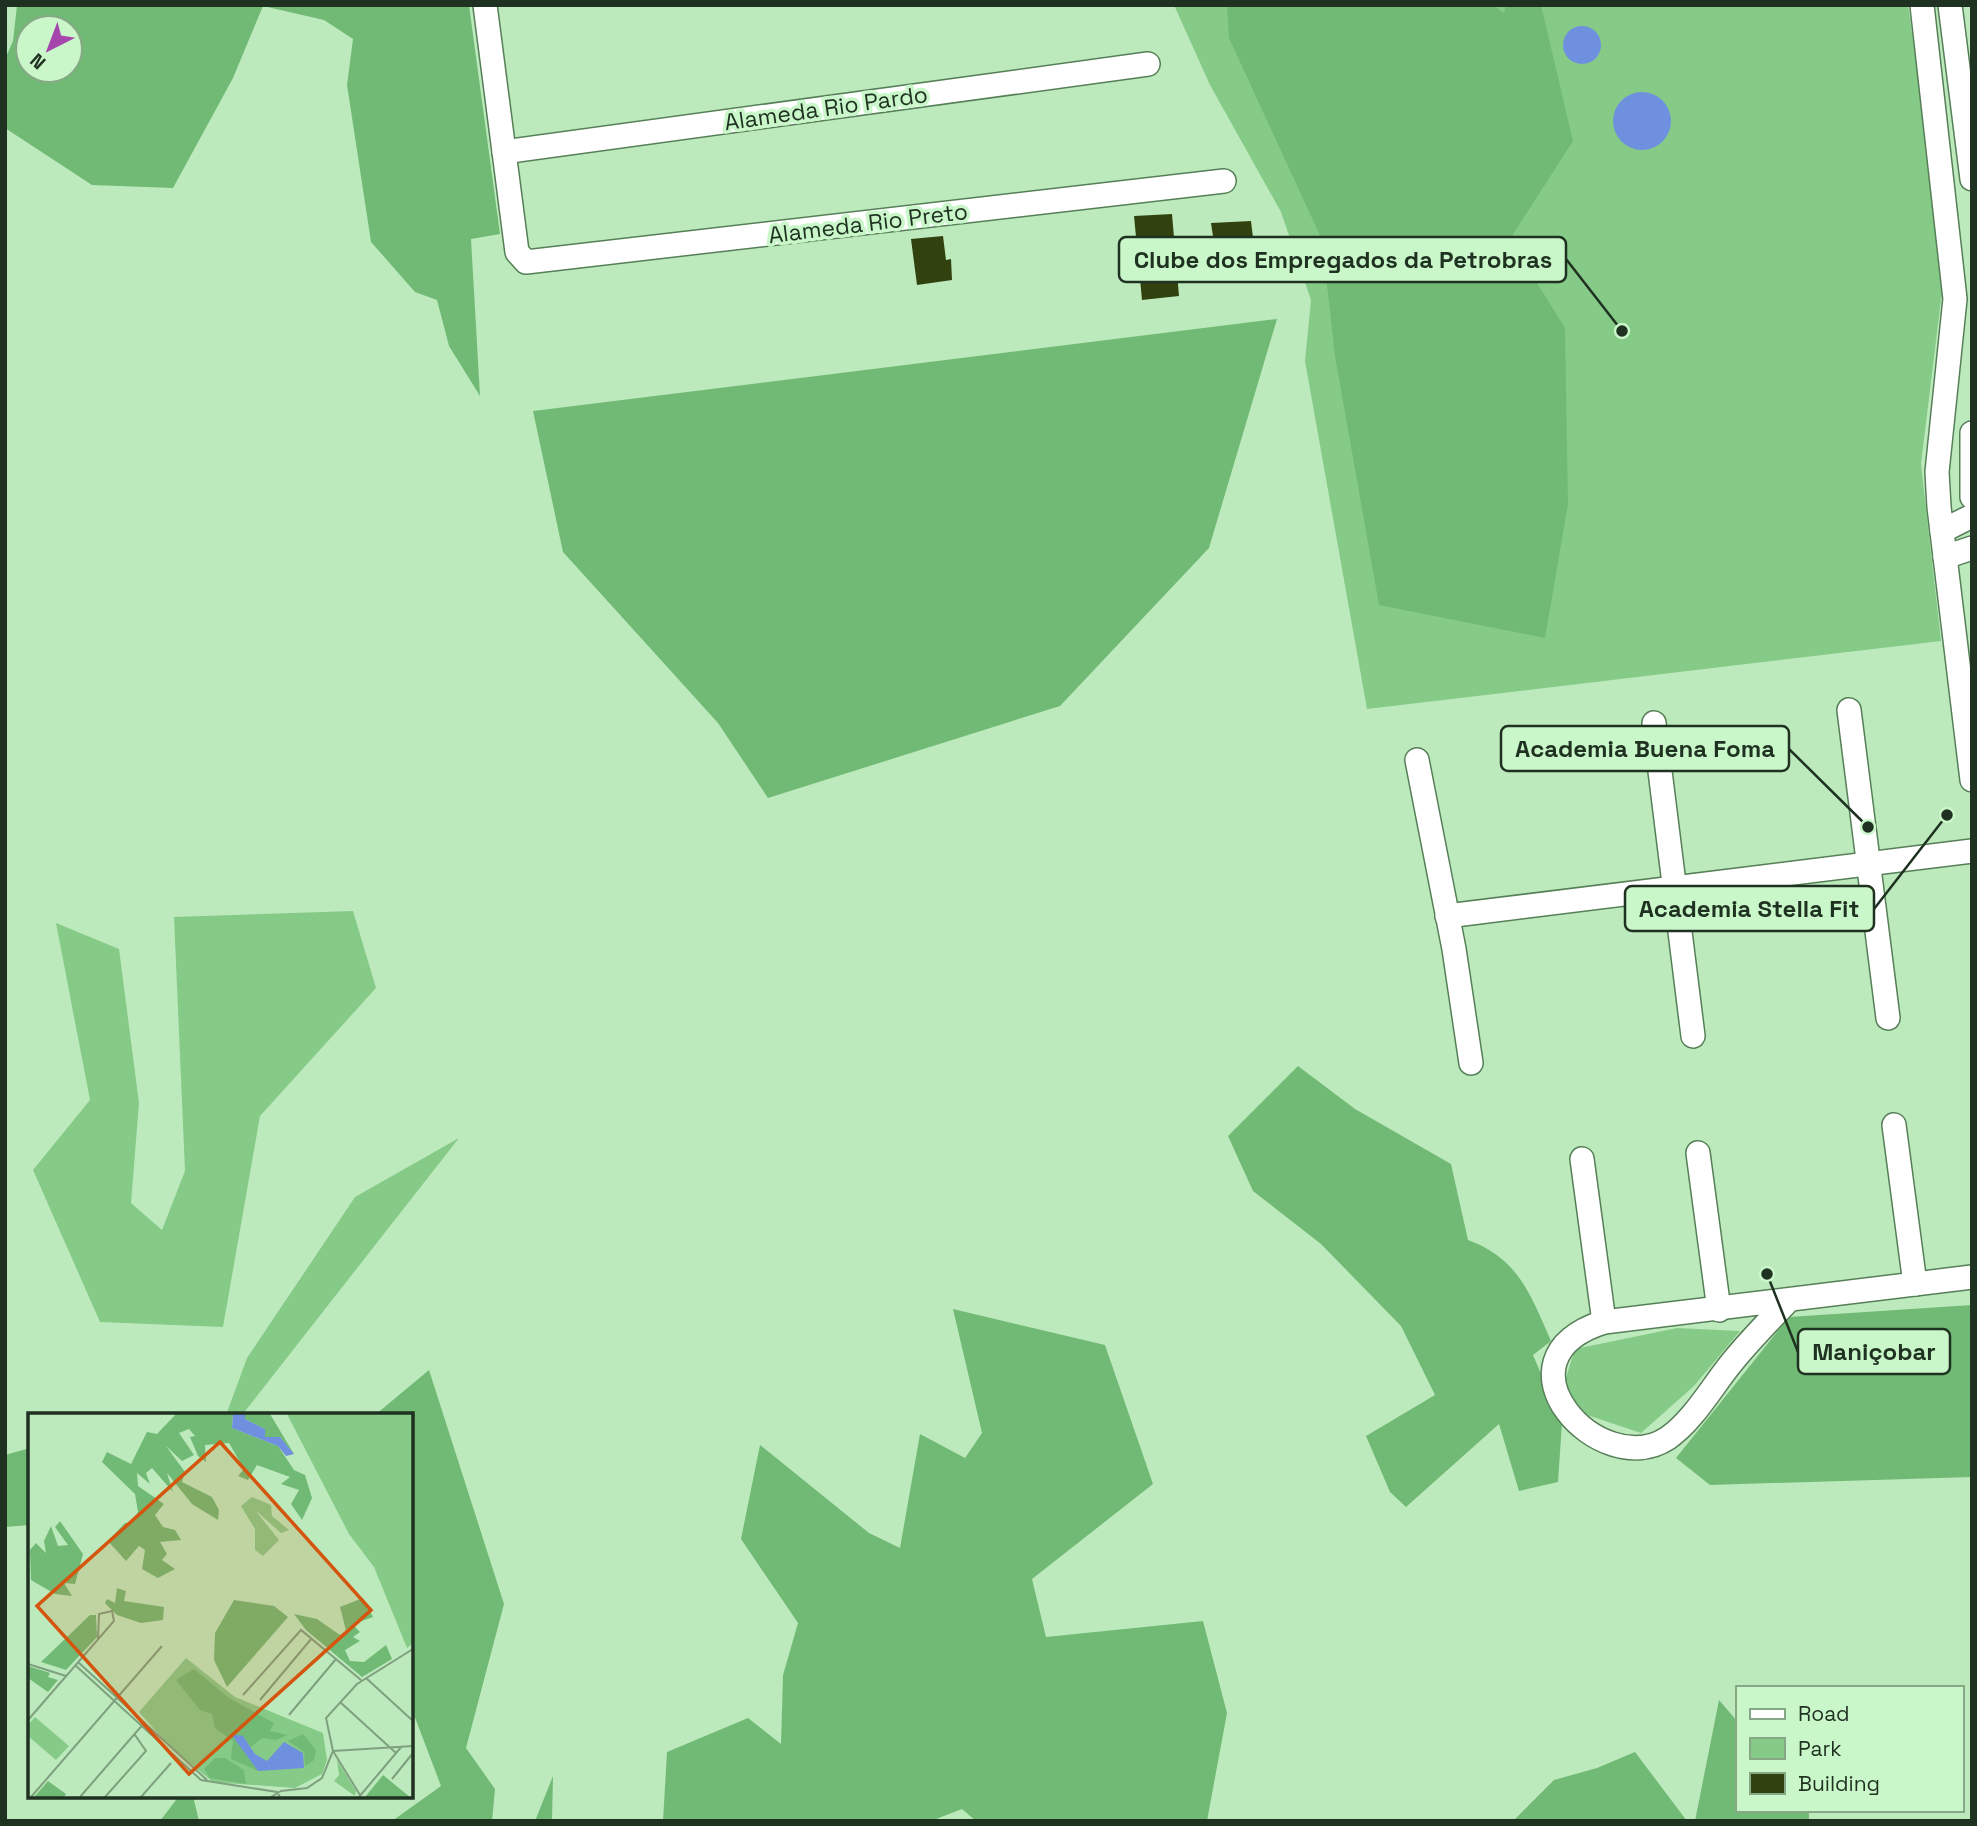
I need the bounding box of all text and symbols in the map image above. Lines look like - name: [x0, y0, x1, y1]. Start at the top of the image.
- north arrow: [14, 14, 84, 84]
- text: N: [25, 48, 51, 75]
- street label: Alameda Rio Pardo: [722, 79, 930, 137]
- street label: Alameda Rio Preto: [767, 196, 969, 250]
- callout: Clube dos Empregados da Petrobras: [1119, 237, 1566, 282]
- text: Clube dos Empregados da Petrobras: [1134, 244, 1552, 275]
- callout: Academia Buena Foma: [1501, 726, 1789, 771]
- text: Academia Buena Foma: [1515, 733, 1775, 764]
- callout: Academia Stella Fit: [1625, 886, 1874, 931]
- text: Academia Stella Fit: [1639, 893, 1859, 924]
- callout: Maniçobar: [1798, 1329, 1950, 1374]
- text: Maniçobar: [1812, 1336, 1936, 1367]
- inset map: [28, 1413, 413, 1798]
- legend: [1736, 1686, 1963, 1812]
- text: Road: [1798, 1700, 1850, 1727]
- text: Park: [1798, 1735, 1842, 1762]
- text: Building: [1798, 1770, 1880, 1797]

